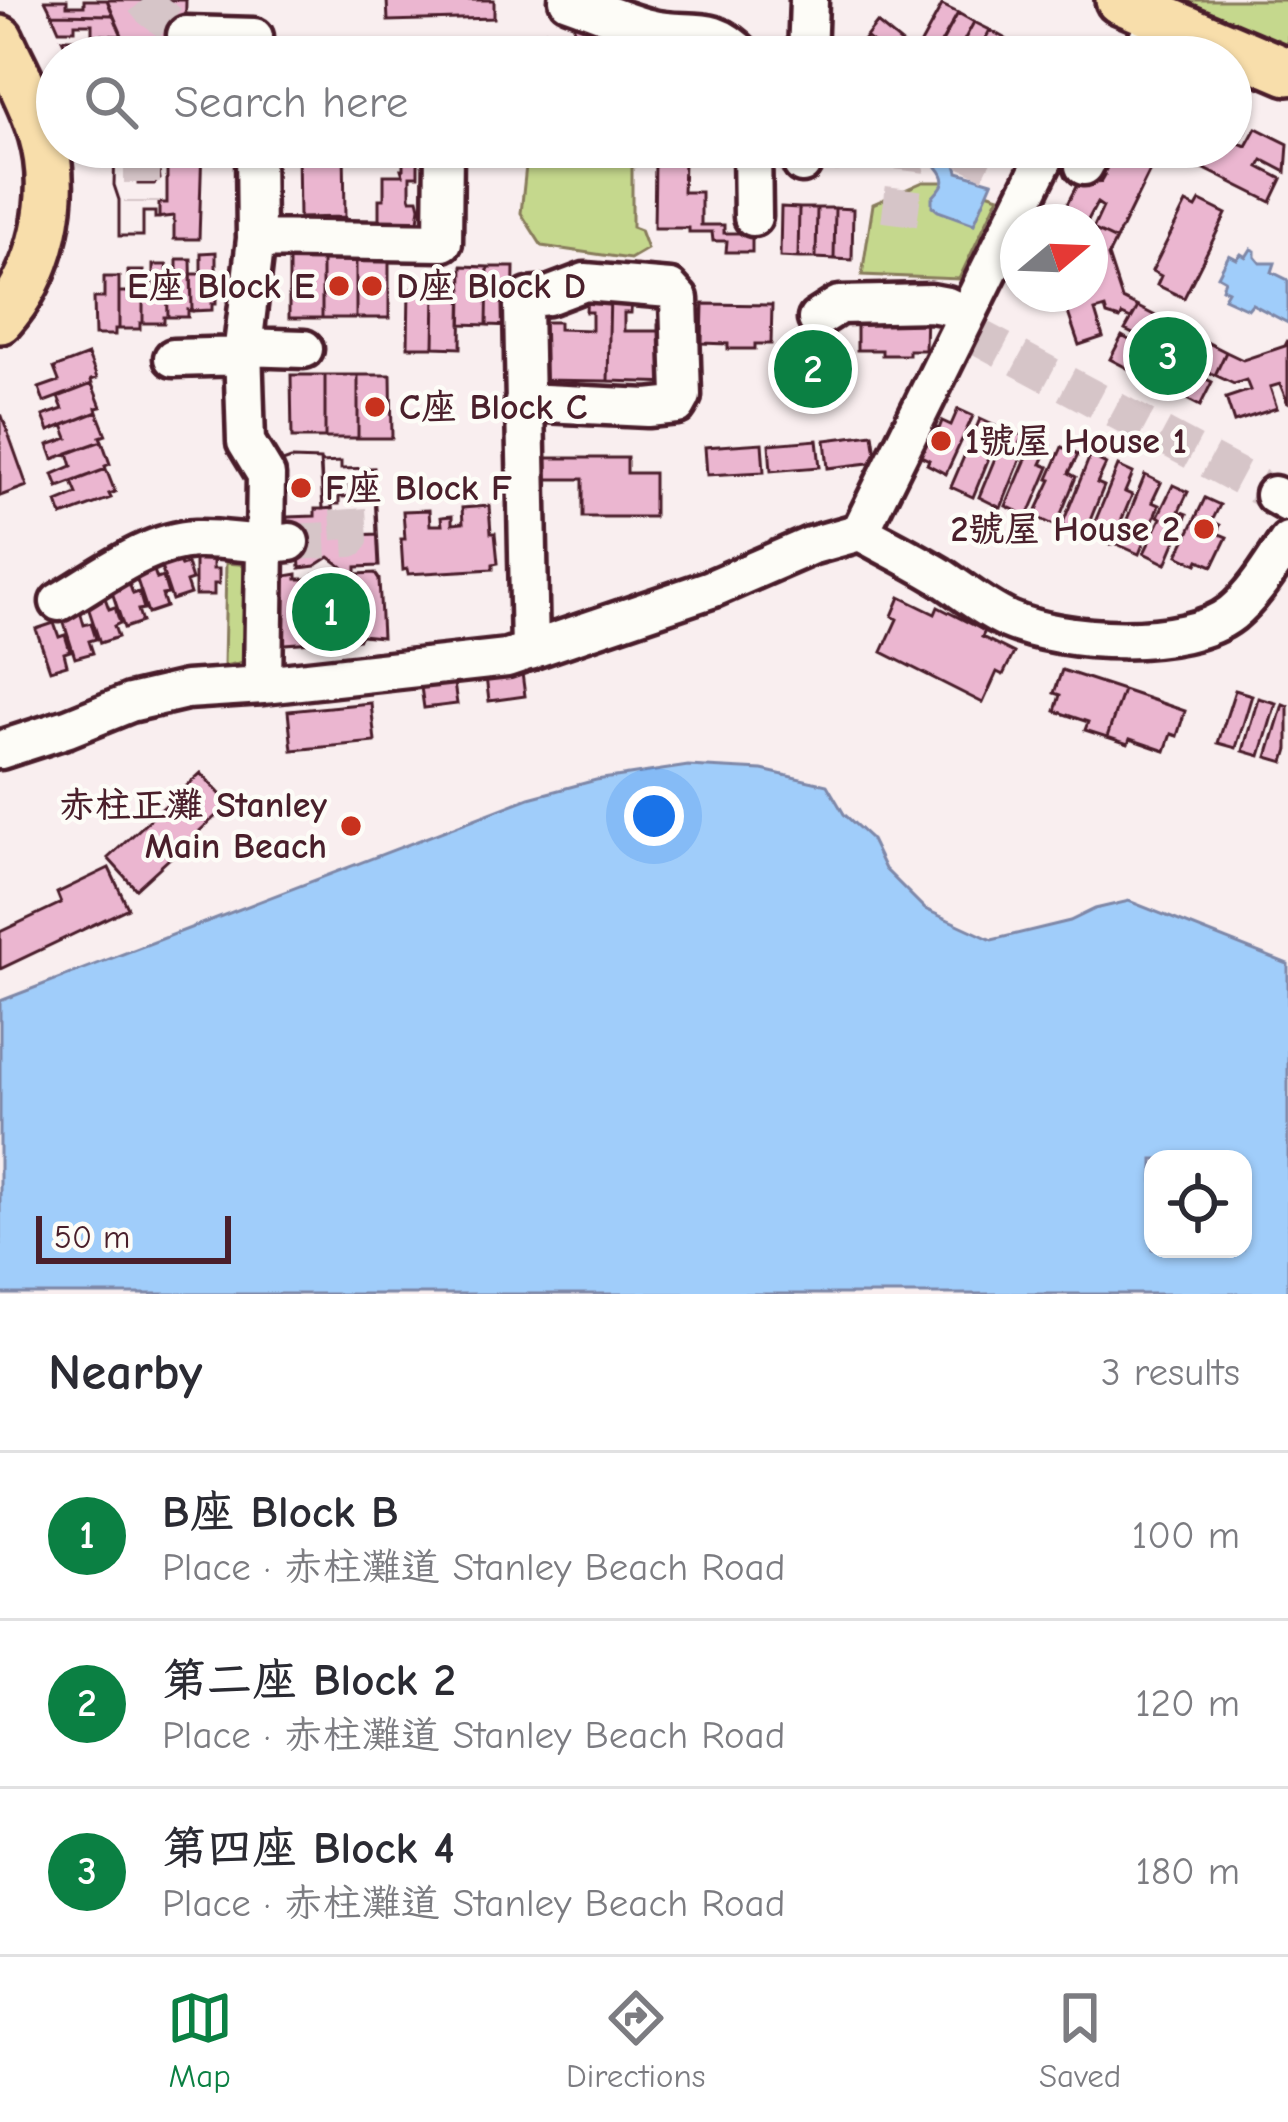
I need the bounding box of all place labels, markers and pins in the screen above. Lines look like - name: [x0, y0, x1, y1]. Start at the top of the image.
- place label: E座 Block E: [127, 266, 315, 307]
- place label: D座 Block D: [396, 266, 586, 307]
- marker: E座 Block E: [326, 273, 352, 299]
- marker: D座 Block D: [359, 273, 385, 299]
- pin: 3: [1129, 311, 1207, 401]
- pin: 2: [774, 324, 852, 414]
- place label: C座 Block C: [399, 387, 587, 428]
- marker: C座 Block C: [362, 394, 388, 420]
- place label: 1號屋 House 1: [965, 421, 1187, 462]
- marker: 1號屋 House 1: [928, 428, 954, 454]
- place label: F座 Block F: [325, 468, 512, 509]
- marker: F座 Block F: [288, 475, 314, 501]
- place label: 2號屋 House 2: [951, 509, 1180, 550]
- marker: 2號屋 House 2: [1191, 516, 1217, 542]
- pin: 1: [292, 567, 370, 657]
- place label: 赤柱正灘 Stanley Main Beach: [59, 785, 328, 867]
- marker: 赤柱正灘 Stanley Main Beach: [338, 813, 364, 839]

